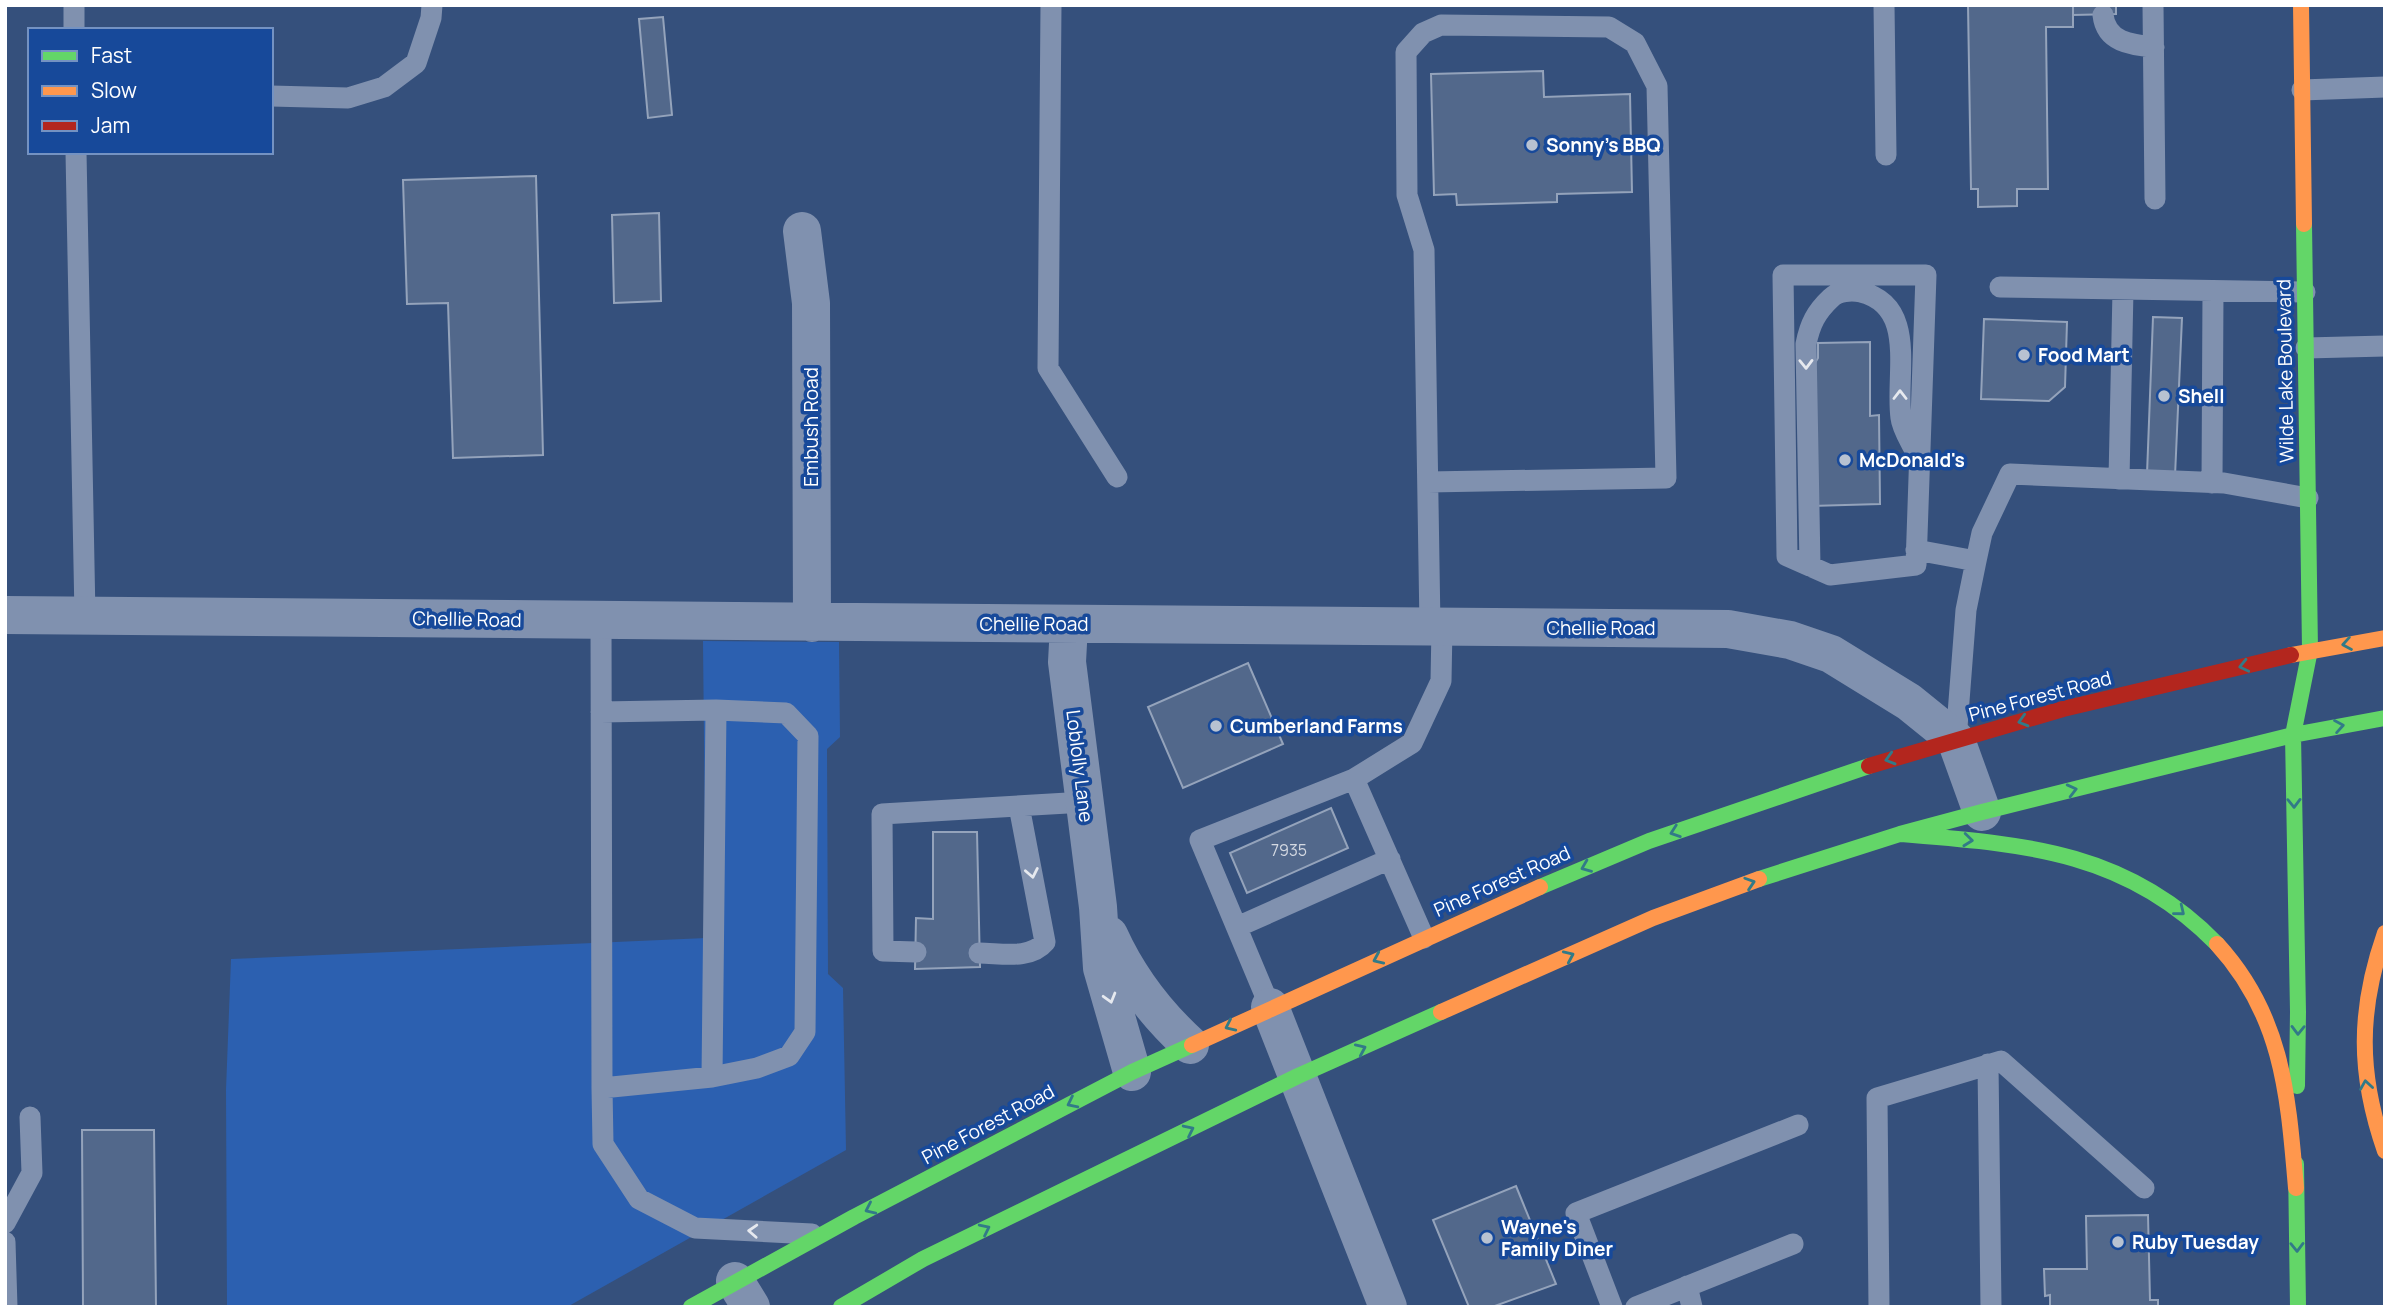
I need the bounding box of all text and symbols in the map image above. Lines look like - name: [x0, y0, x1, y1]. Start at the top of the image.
- legend: [28, 28, 273, 154]
- text: Fast: [91, 41, 132, 69]
- text: Slow: [91, 76, 137, 104]
- text: Jam: [91, 111, 130, 139]
- place label: Sonny's BBQ: [1546, 132, 1660, 158]
- marker: Sonny's BBQ: [1524, 137, 1540, 153]
- street label: Wilde Lake Boulevard: [2270, 279, 2300, 463]
- place label: Food Mart: [2038, 342, 2130, 368]
- marker: Food Mart: [2016, 347, 2032, 363]
- one-way arrow: [1798, 359, 1814, 370]
- street label: Embush Road: [798, 367, 824, 487]
- place label: Shell: [2178, 383, 2224, 409]
- marker: Shell: [2156, 388, 2172, 404]
- one-way arrow: [1893, 389, 1908, 400]
- place label: McDonald's: [1859, 447, 1965, 473]
- marker: McDonald's: [1837, 452, 1853, 468]
- street label: Chellie Road: [412, 605, 522, 633]
- street label: Chellie Road: [979, 611, 1089, 637]
- street label: Chellie Road: [1546, 615, 1656, 641]
- one-way arrow: [2341, 636, 2353, 651]
- one-way arrow: [2238, 658, 2250, 672]
- street label: Pine Forest Road: [1966, 664, 2114, 728]
- street label: Loblolly Lane: [1060, 708, 1100, 824]
- place label: Cumberland Farms: [1230, 713, 1403, 739]
- one-way arrow: [2017, 713, 2029, 727]
- marker: Cumberland Farms: [1208, 718, 1224, 734]
- one-way arrow: [2333, 719, 2345, 734]
- one-way arrow: [1885, 751, 1897, 766]
- one-way arrow: [2065, 784, 2077, 798]
- one-way arrow: [2287, 798, 2302, 809]
- one-way arrow: [1669, 824, 1682, 838]
- one-way arrow: [1963, 832, 1974, 847]
- house number: 7935: [1271, 839, 1307, 861]
- street label: Pine Forest Road: [1430, 839, 1574, 923]
- one-way arrow: [1581, 859, 1593, 873]
- one-way arrow: [1024, 867, 1039, 879]
- one-way arrow: [1743, 877, 1756, 891]
- one-way arrow: [2173, 902, 2185, 915]
- one-way arrow: [1562, 950, 1574, 964]
- one-way arrow: [1373, 951, 1385, 965]
- one-way arrow: [1102, 992, 1116, 1004]
- one-way arrow: [1225, 1018, 1237, 1032]
- one-way arrow: [2290, 1026, 2306, 1036]
- one-way arrow: [1354, 1043, 1366, 1057]
- street label: Pine Forest Road: [917, 1078, 1059, 1170]
- one-way arrow: [2359, 1080, 2374, 1091]
- one-way arrow: [1067, 1095, 1079, 1109]
- one-way arrow: [1182, 1124, 1194, 1138]
- one-way arrow: [865, 1201, 877, 1215]
- place label: Wayne's Family Diner: [1501, 1214, 1613, 1262]
- one-way arrow: [747, 1224, 758, 1239]
- one-way arrow: [978, 1224, 990, 1238]
- place label: Ruby Tuesday: [2132, 1229, 2259, 1255]
- marker: Wayne's Family Diner: [1479, 1230, 1495, 1246]
- marker: Ruby Tuesday: [2110, 1234, 2126, 1250]
- one-way arrow: [2289, 1243, 2305, 1253]

